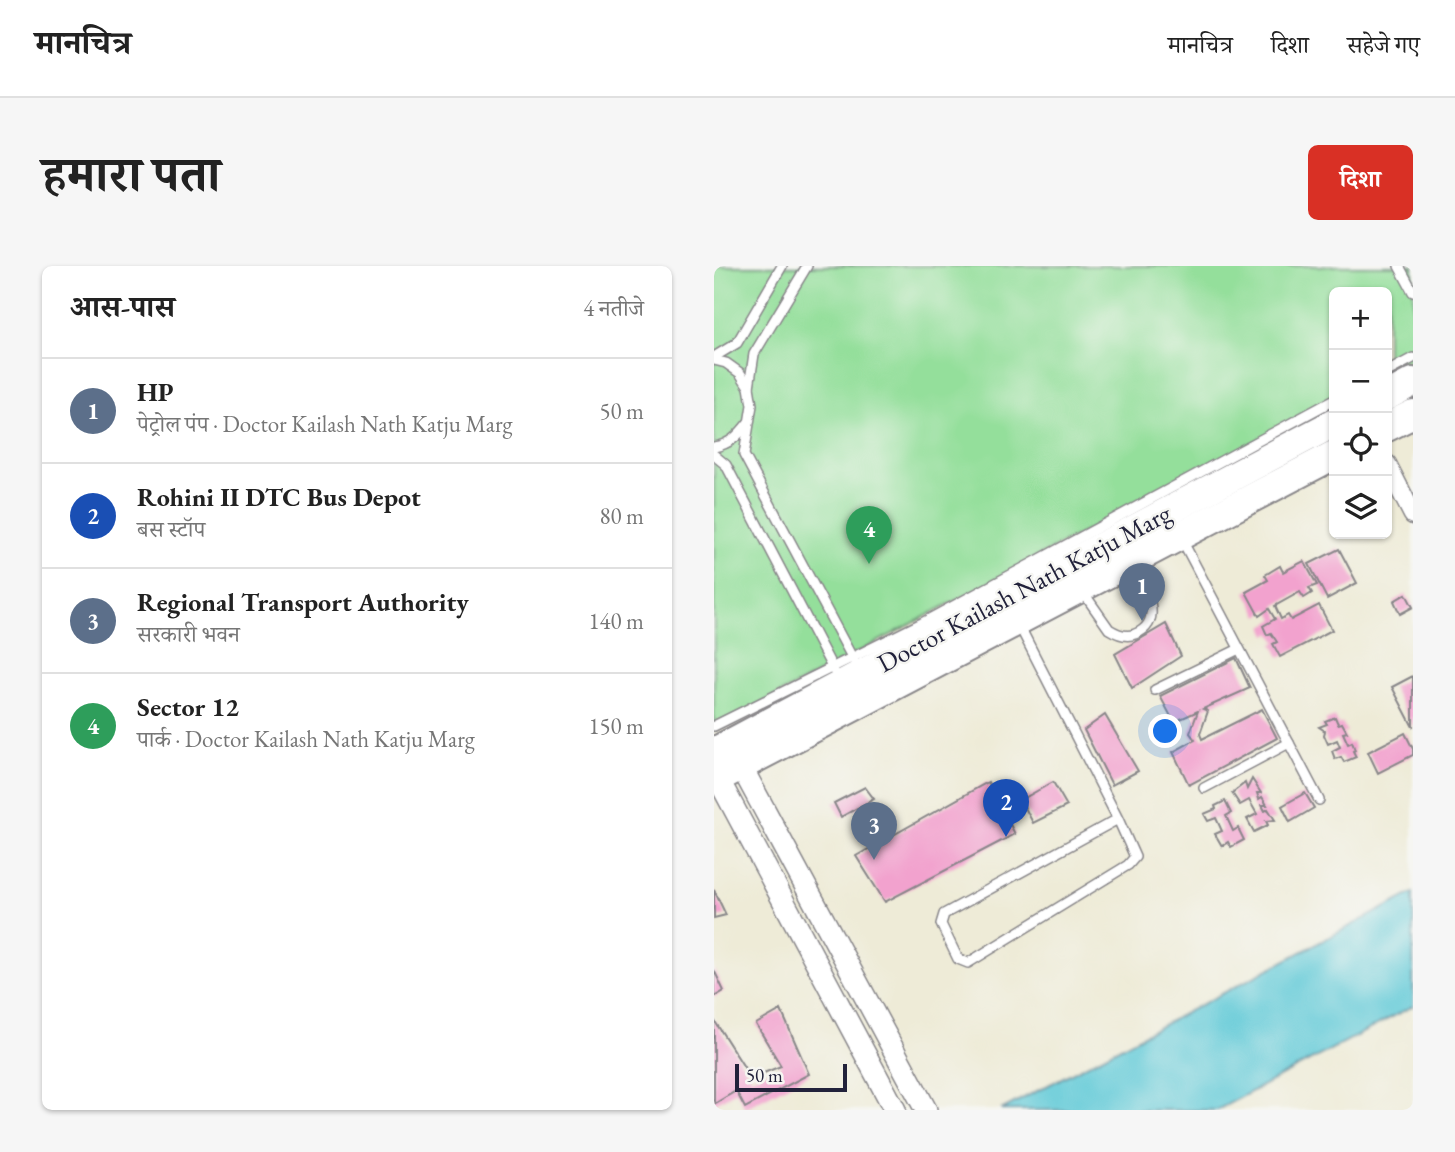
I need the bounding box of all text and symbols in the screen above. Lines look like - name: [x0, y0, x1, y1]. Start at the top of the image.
- text: मानचित्र: [35, 21, 131, 64]
- text: मानचित्र: [1168, 29, 1233, 60]
- text: दिशा: [1271, 29, 1309, 60]
- text: सहेजे गए: [1347, 29, 1420, 60]
- text: हमारा पता: [42, 142, 220, 206]
- button: दिशा: [1308, 145, 1413, 220]
- text: आस-पास: [70, 287, 175, 326]
- map controls: [1329, 287, 1392, 539]
- button: +: [1329, 287, 1392, 350]
- text: 4 नतीजे: [583, 293, 644, 323]
- button: −: [1329, 350, 1392, 413]
- text: HP: [137, 375, 174, 409]
- text: 1: [87, 396, 99, 426]
- text: 50 m: [599, 396, 644, 426]
- text: पेट्रोल पंप · Doctor Kailash Nath Katju Marg: [137, 409, 513, 439]
- button: locate: [1329, 413, 1392, 476]
- button: layers: [1329, 476, 1392, 539]
- text: Rohini II DTC Bus Depot: [137, 480, 421, 514]
- street label: Doctor Kailash Nath Katju Marg: [871, 496, 1177, 680]
- text: 2: [87, 501, 99, 531]
- text: 80 m: [599, 501, 644, 531]
- pin: 4: [846, 506, 892, 564]
- text: बस स्टॉप: [137, 514, 205, 544]
- pin: 1: [1119, 563, 1165, 621]
- text: Regional Transport Authority: [137, 585, 469, 619]
- text: 3: [87, 606, 99, 636]
- text: 140 m: [588, 606, 644, 636]
- text: सरकारी भवन: [137, 619, 240, 649]
- text: Sector 12: [137, 690, 239, 724]
- text: 4: [87, 711, 99, 741]
- text: 150 m: [588, 711, 644, 741]
- your location: [1148, 714, 1182, 748]
- text: पार्क · Doctor Kailash Nath Katju Marg: [137, 724, 475, 754]
- pin: 2: [983, 779, 1029, 837]
- pin: 3: [851, 802, 897, 860]
- scale bar: [735, 1061, 847, 1093]
- text: 50 m: [746, 1063, 783, 1088]

